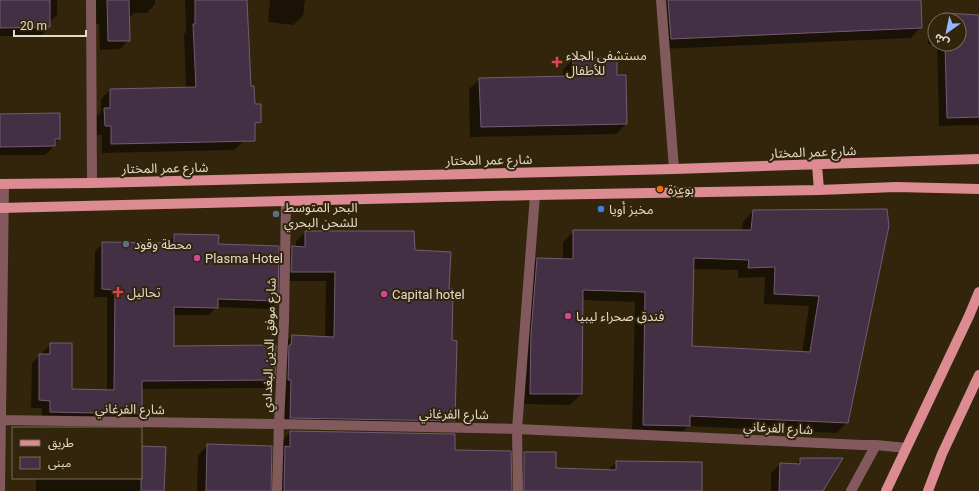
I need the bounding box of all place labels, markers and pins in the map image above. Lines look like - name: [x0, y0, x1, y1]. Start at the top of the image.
- place label: مستشفى الجلاء للأطفال: [566, 48, 647, 79]
- marker: مستشفى الجلاء للأطفال: [551, 56, 563, 68]
- place label: بوعزة: [668, 182, 694, 197]
- marker: بوعزة: [655, 184, 665, 194]
- place label: البحر المتوسط للشحن البحري: [284, 200, 358, 233]
- place label: مخبز أويا: [609, 201, 654, 217]
- marker: مخبز أويا: [596, 204, 606, 214]
- marker: البحر المتوسط للشحن البحري: [271, 209, 281, 219]
- place label: محطة وقود: [134, 237, 192, 252]
- marker: محطة وقود: [121, 239, 131, 249]
- place label: Plasma Hotel: [205, 251, 283, 266]
- marker: Plasma Hotel: [192, 253, 202, 263]
- place label: تحاليل: [127, 285, 161, 301]
- marker: تحاليل: [112, 286, 124, 298]
- place label: Capital hotel: [392, 287, 465, 302]
- marker: Capital hotel: [379, 289, 389, 299]
- place label: فندق صحراء ليبيا: [576, 309, 664, 324]
- marker: فندق صحراء ليبيا: [563, 311, 573, 321]

